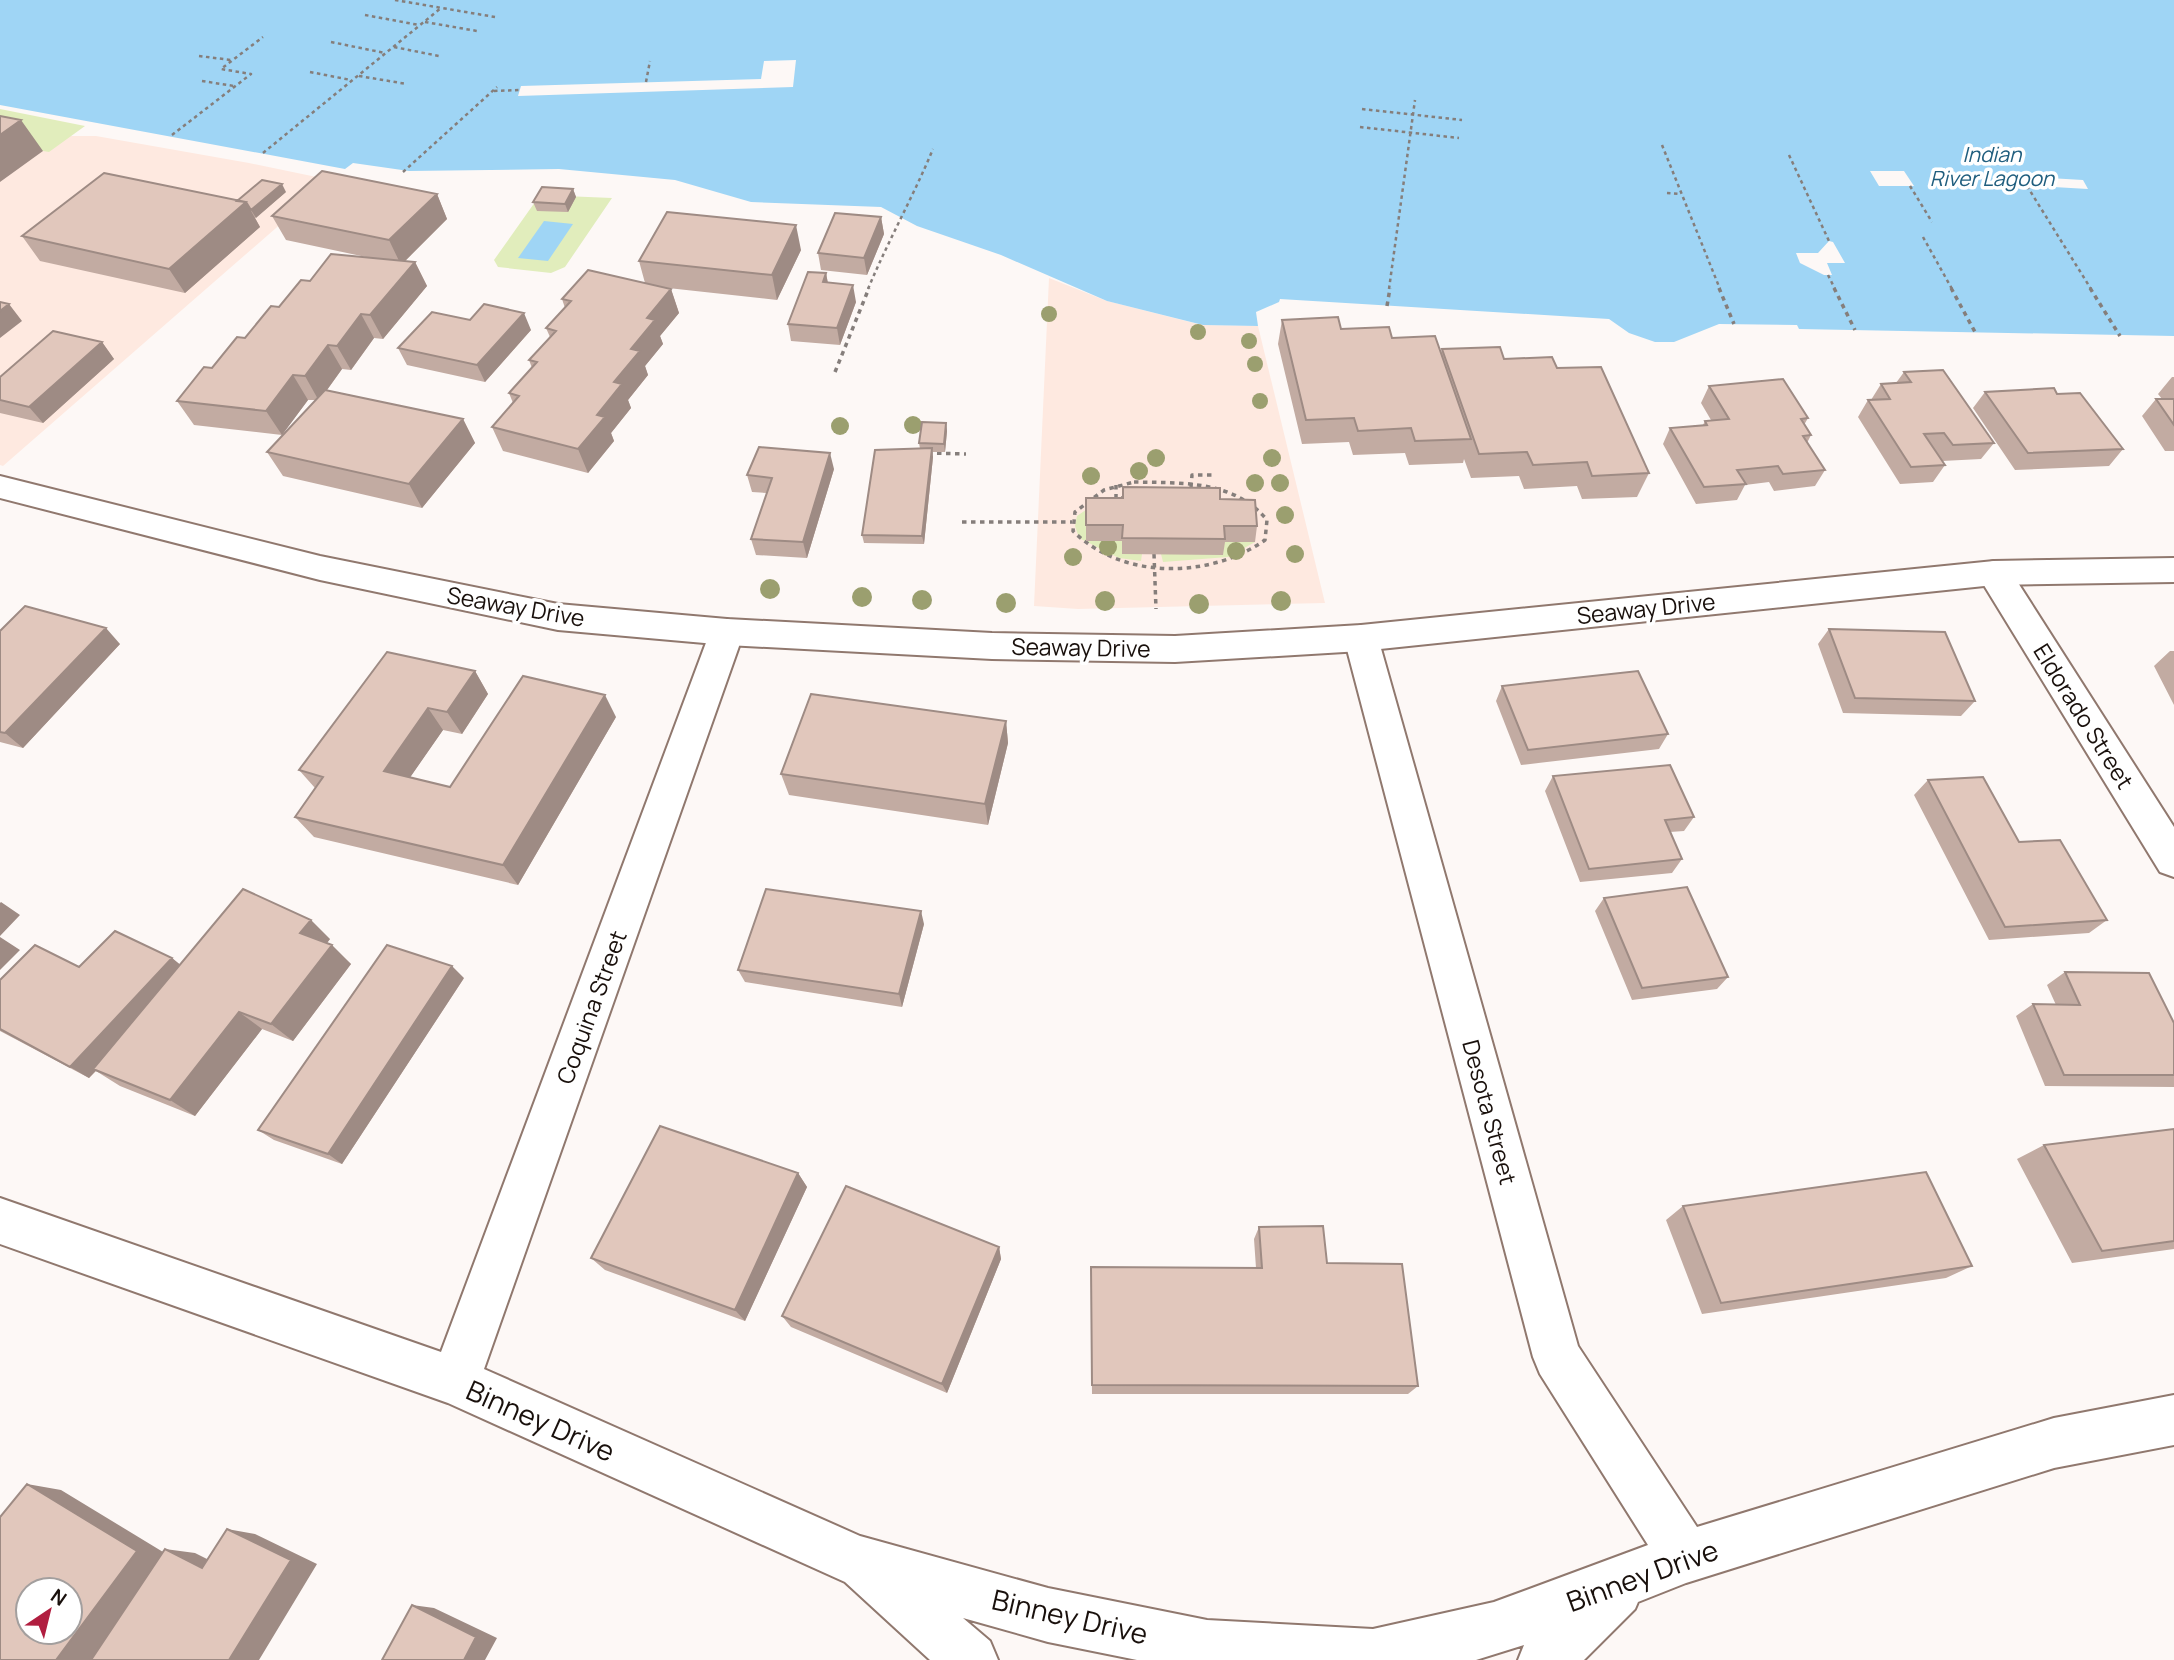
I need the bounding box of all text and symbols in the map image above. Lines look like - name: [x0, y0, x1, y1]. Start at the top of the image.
- water label: Indian River Lagoon: [1930, 140, 2056, 192]
- street label: Seaway Drive: [445, 578, 587, 634]
- street label: Seaway Drive: [1575, 585, 1717, 631]
- street label: Seaway Drive: [1011, 630, 1151, 664]
- street label: Eldorado Street: [2027, 637, 2141, 795]
- street label: Coquina Street: [548, 926, 634, 1088]
- street label: Desota Street: [1455, 1036, 1525, 1188]
- street label: Binney Drive: [461, 1370, 621, 1470]
- street label: Binney Drive: [1561, 1530, 1723, 1620]
- north arrow: [14, 1576, 84, 1646]
- street label: Binney Drive: [988, 1580, 1152, 1652]
- text: N: [46, 1583, 72, 1612]

